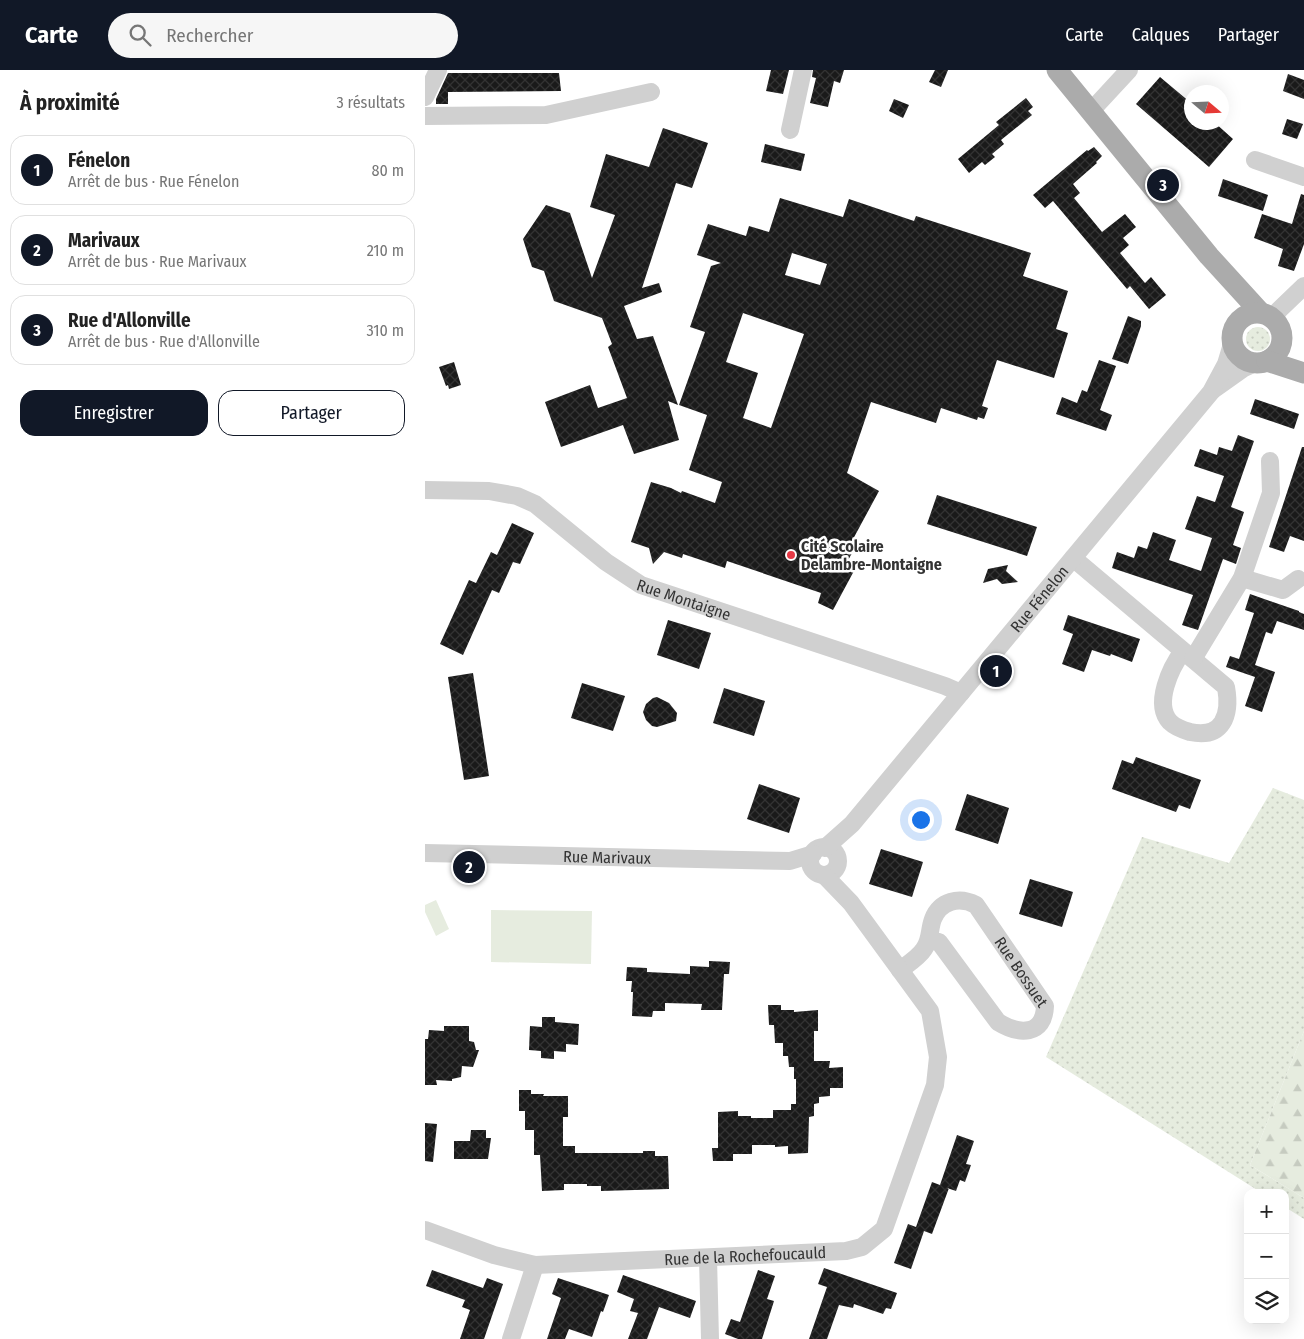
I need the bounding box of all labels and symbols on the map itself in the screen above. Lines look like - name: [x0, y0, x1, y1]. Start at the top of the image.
- north arrow: [1184, 85, 1229, 130]
- pin: 3: [1147, 166, 1179, 204]
- place label: Cité Scolaire Delambre-Montaigne: [801, 537, 942, 574]
- marker: Cité Scolaire Delambre-Montaigne: [785, 549, 797, 561]
- street label: Rue Fénelon: [1007, 562, 1073, 636]
- street label: Rue Montaigne: [634, 575, 733, 624]
- pin: 1: [980, 652, 1012, 690]
- your location: [908, 807, 934, 833]
- street label: Rue Marivaux: [563, 847, 651, 868]
- pin: 2: [453, 848, 485, 886]
- street label: Rue Bossuet: [990, 933, 1052, 1011]
- street label: Rue de la Rochefoucauld: [664, 1243, 827, 1269]

